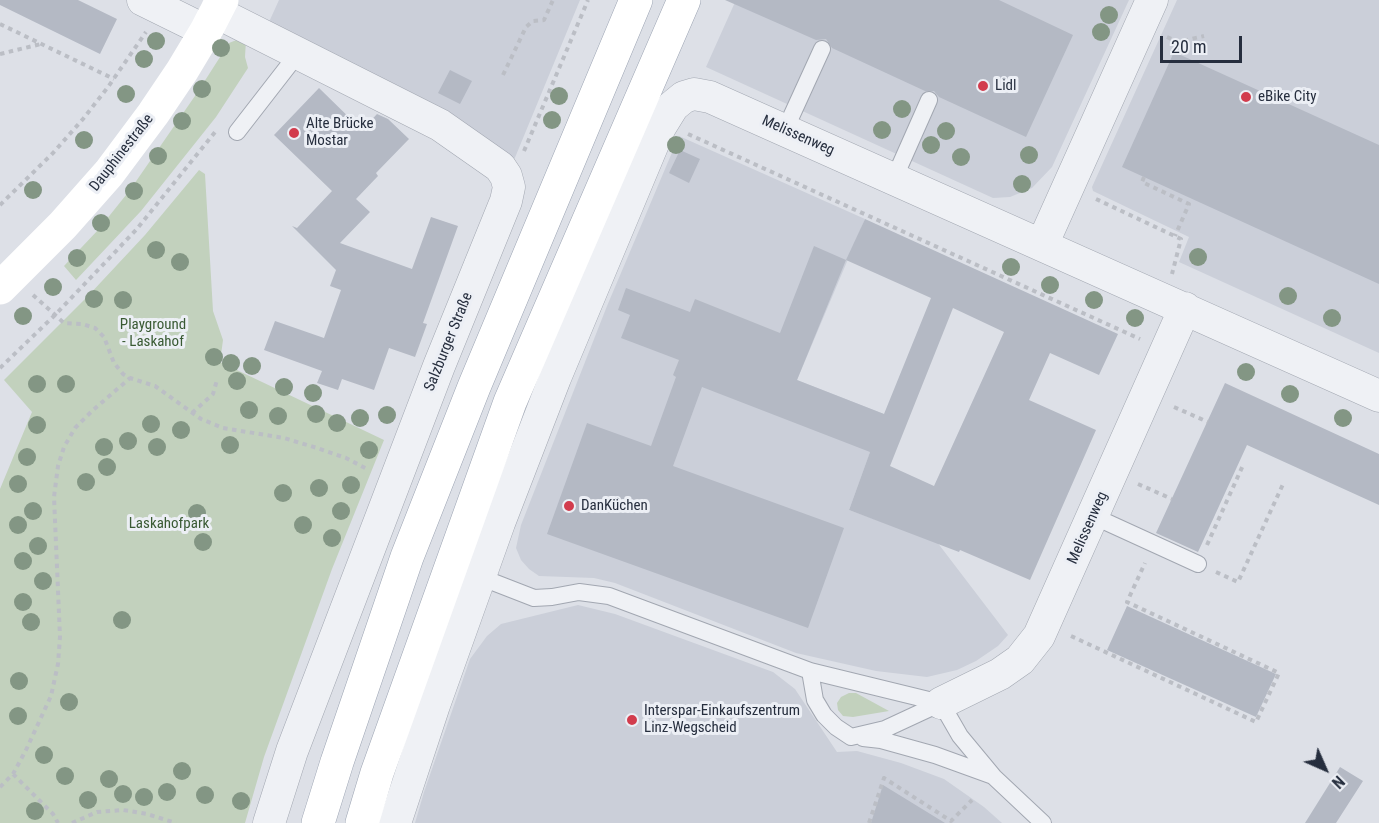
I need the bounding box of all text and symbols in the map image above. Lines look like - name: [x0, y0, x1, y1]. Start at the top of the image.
- scale bar: [1163, 24, 1246, 62]
- text: 20 m: [1171, 36, 1206, 57]
- place label: Lidl: [995, 77, 1016, 95]
- marker: Lidl: [976, 79, 990, 93]
- place label: eBike City: [1258, 88, 1316, 106]
- marker: eBike City: [1239, 90, 1253, 104]
- street label: Dauphinestraße: [86, 111, 158, 195]
- street label: Melissenweg: [759, 112, 837, 160]
- place label: Alte Brücke Mostar: [306, 115, 374, 150]
- marker: Alte Brücke Mostar: [287, 126, 301, 140]
- street label: Salzburger Straße: [421, 290, 477, 394]
- park label: Playground - Laskahof: [120, 316, 186, 351]
- street label: Melissenweg: [1064, 489, 1112, 567]
- place label: DanKüchen: [581, 497, 648, 515]
- marker: DanKüchen: [562, 499, 576, 513]
- park label: Laskahofpark: [129, 515, 209, 533]
- place label: Interspar-Einkaufszentrum Linz-Wegscheid: [644, 702, 800, 737]
- marker: Interspar-Einkaufszentrum Linz-Wegscheid: [625, 713, 639, 727]
- north arrow: [1295, 739, 1355, 799]
- text: N: [1328, 772, 1348, 792]

